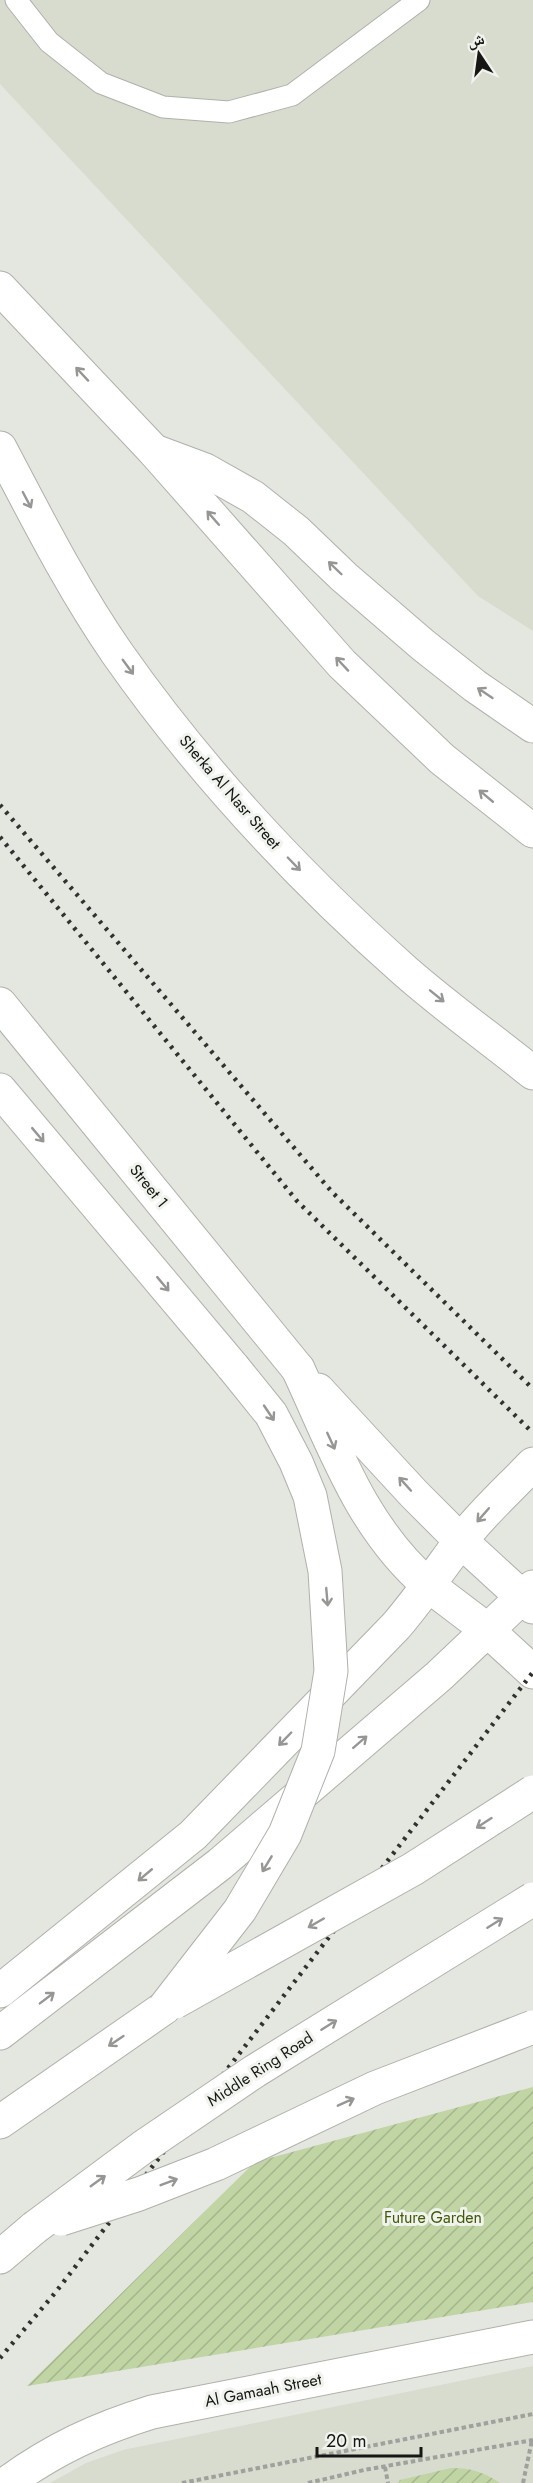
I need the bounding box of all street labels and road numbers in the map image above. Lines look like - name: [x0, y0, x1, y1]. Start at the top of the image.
- street label: Sherka Al Nasr Street: [174, 730, 286, 854]
- street label: Street 1: [124, 1159, 174, 1213]
- street label: Middle Ring Road: [203, 2026, 317, 2112]
- street label: Al Gamaah Street: [203, 2367, 323, 2413]

